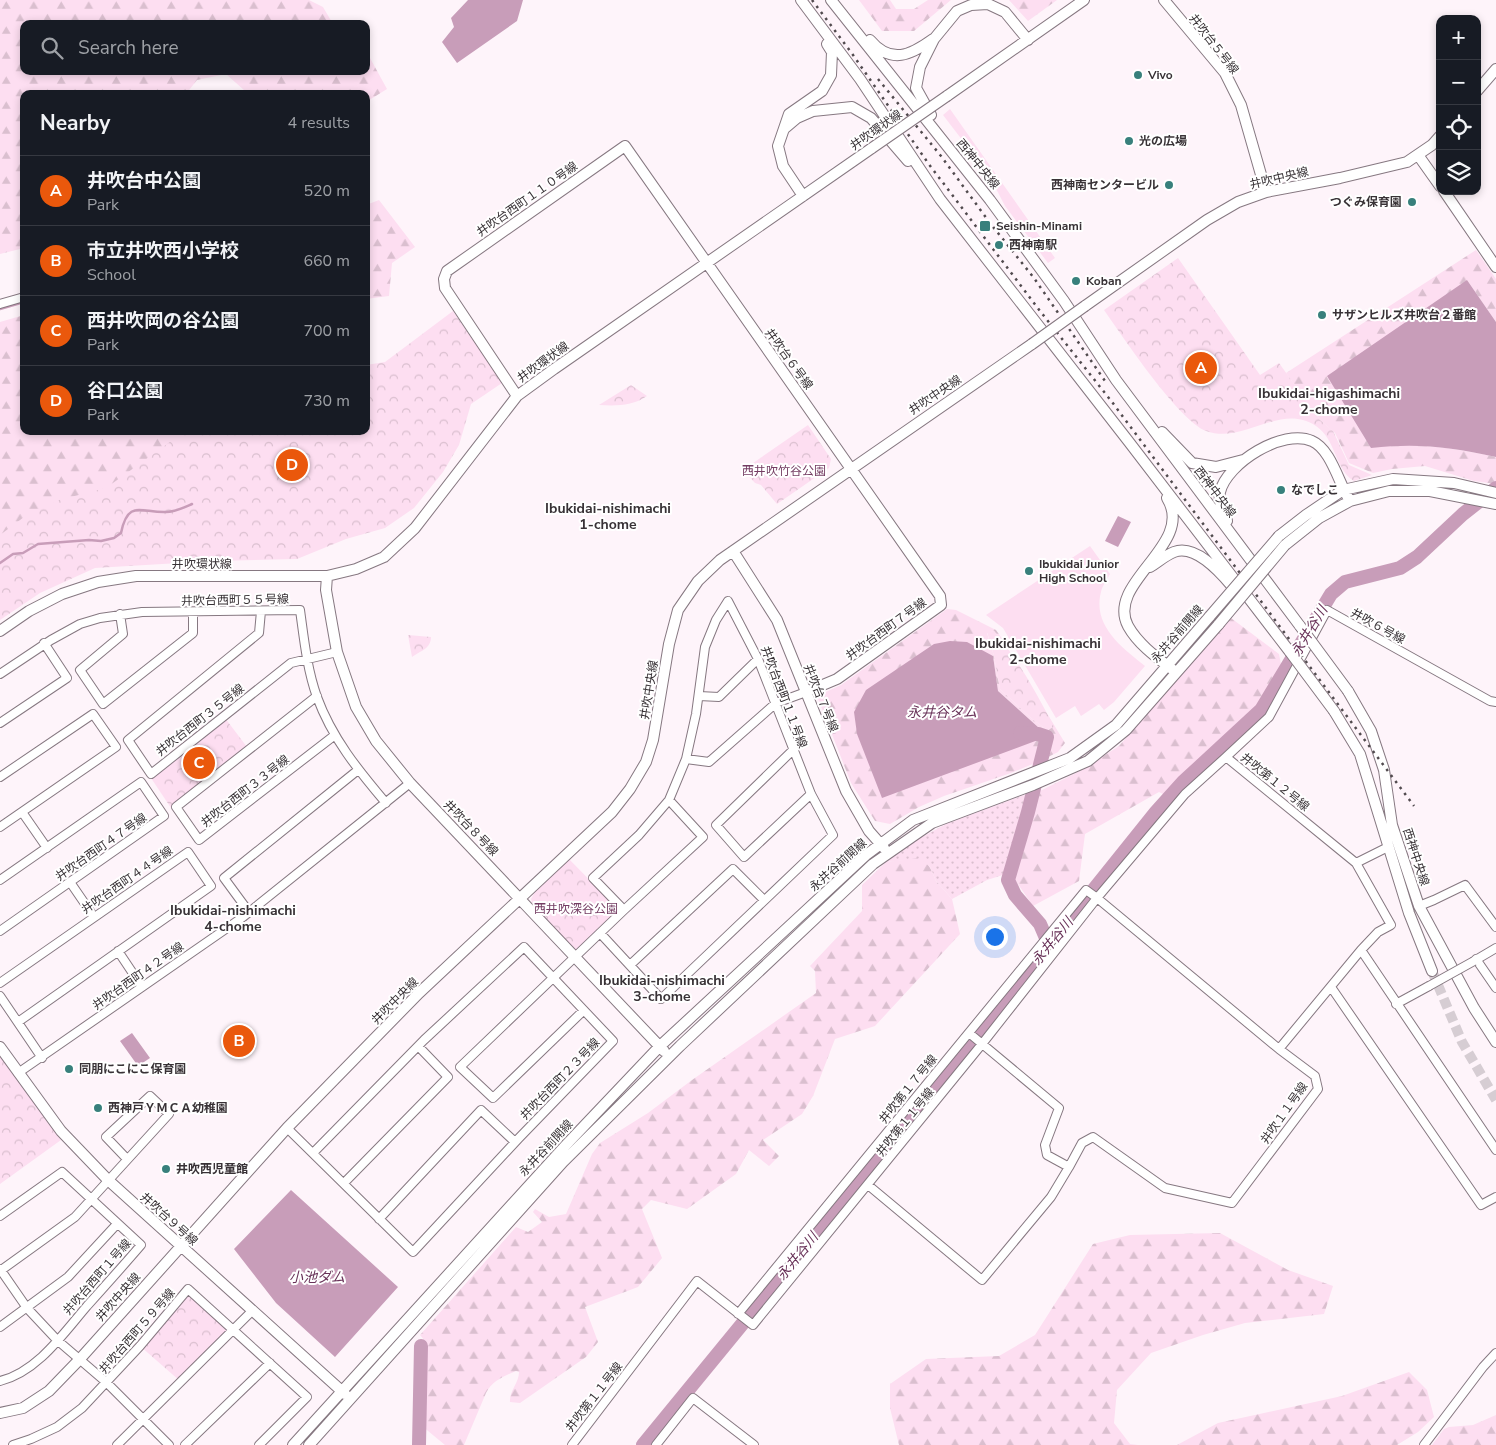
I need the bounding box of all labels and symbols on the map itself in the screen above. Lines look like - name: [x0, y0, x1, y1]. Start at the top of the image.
- street label: 井吹台５号線: [1186, 11, 1242, 77]
- place label: Vivo: [1147, 67, 1173, 83]
- marker: Vivo: [1132, 69, 1144, 81]
- street label: 井吹環状線: [847, 106, 905, 154]
- place label: 光の広場: [1139, 133, 1187, 149]
- marker: 光の広場: [1123, 135, 1135, 147]
- street label: 西神中央線: [953, 136, 1003, 192]
- street label: 井吹台西町１１０号線: [473, 158, 581, 240]
- street label: 井吹中央線: [1248, 163, 1310, 193]
- place label: 西神南センタービル: [1051, 177, 1159, 193]
- marker: 西神南センタービル: [1163, 179, 1175, 191]
- place label: つぐみ保育園: [1330, 194, 1402, 210]
- marker: つぐみ保育園: [1406, 196, 1418, 208]
- place label: Seishin-Minami: [996, 218, 1082, 234]
- marker: Seishin-Minami: [978, 219, 992, 233]
- place label: 西神南駅: [1009, 237, 1057, 253]
- marker: 西神南駅: [993, 239, 1005, 251]
- place label: Koban: [1086, 273, 1122, 289]
- marker: Koban: [1070, 275, 1082, 287]
- place label: サザンヒルズ井吹台２番館: [1332, 307, 1476, 323]
- marker: サザンヒルズ井吹台２番館: [1316, 309, 1328, 321]
- street label: 井吹台６号線: [761, 325, 817, 393]
- street label: 井吹環状線: [514, 338, 572, 386]
- pin: A: [1185, 349, 1217, 387]
- street label: 井吹中央線: [906, 372, 964, 418]
- district label: Ibukidai-higashimachi 2-chome: [1258, 384, 1400, 419]
- pin: D: [276, 446, 308, 484]
- park label: 西井吹竹谷公園: [742, 463, 826, 479]
- street label: 西神中央線: [1191, 463, 1239, 521]
- place label: なでしこ: [1291, 482, 1339, 498]
- marker: なでしこ: [1275, 484, 1287, 496]
- district label: Ibukidai-nishimachi 1-chome: [545, 499, 671, 534]
- street label: 井吹環状線: [172, 556, 232, 572]
- place label: Ibukidai Junior High School: [1039, 556, 1119, 586]
- marker: Ibukidai Junior High School: [1023, 565, 1035, 577]
- street label: 井吹台西町５５号線: [181, 591, 289, 609]
- street label: 井吹台西町７号線: [842, 594, 930, 664]
- water label: 永井谷川: [1287, 601, 1333, 660]
- street label: 永井谷前開線: [1147, 602, 1207, 666]
- street label: 井吹６号線: [1348, 604, 1408, 648]
- district label: Ibukidai-nishimachi 2-chome: [975, 634, 1101, 669]
- street label: 井吹台西町１１号線: [757, 644, 811, 750]
- street label: 井吹中央線: [636, 659, 662, 721]
- street label: 井吹台７号線: [800, 662, 842, 734]
- street label: 井吹台西町３５号線: [153, 680, 247, 760]
- water label: 永井谷タム: [907, 703, 977, 722]
- pin: C: [183, 744, 215, 782]
- street label: 井吹第１２号線: [1237, 749, 1313, 815]
- street label: 井吹台西町３３号線: [198, 751, 292, 831]
- street label: 井吹台８号線: [440, 797, 502, 859]
- street label: 井吹台西町４７号線: [52, 809, 150, 885]
- street label: 西神中央線: [1399, 826, 1433, 888]
- street label: 永井谷前開線: [806, 835, 870, 895]
- street label: 井吹台西町４４号線: [78, 842, 176, 918]
- district label: Ibukidai-nishimachi 4-chome: [170, 901, 296, 936]
- park label: 西井吹深谷公園: [534, 901, 618, 917]
- water label: 永井谷川: [1027, 912, 1079, 969]
- your location: [982, 924, 1008, 950]
- street label: 井吹台西町４２号線: [89, 938, 187, 1014]
- district label: Ibukidai-nishimachi 3-chome: [599, 971, 725, 1006]
- street label: 井吹中央線: [368, 974, 422, 1028]
- pin: B: [223, 1022, 255, 1060]
- street label: 井吹台西町２３号線: [517, 1035, 603, 1123]
- street label: 井吹第１７号線: [875, 1051, 941, 1127]
- place label: 同朋にこにこ保育園: [79, 1061, 187, 1077]
- marker: 同朋にこにこ保育園: [63, 1063, 75, 1075]
- street label: 井吹１１号線: [1257, 1079, 1311, 1147]
- street label: 井吹第１１号線: [872, 1084, 938, 1160]
- place label: 西神戸ＹＭＣＡ幼稚園: [108, 1100, 228, 1116]
- marker: 西神戸ＹＭＣＡ幼稚園: [92, 1102, 104, 1114]
- street label: 永井谷前開線: [516, 1116, 576, 1180]
- place label: 井吹西児童館: [176, 1161, 248, 1177]
- marker: 井吹西児童館: [160, 1163, 172, 1175]
- street label: 井吹台９号線: [137, 1189, 201, 1249]
- water label: 永井谷川: [772, 1227, 824, 1284]
- street label: 井吹台西町１号線: [59, 1236, 135, 1318]
- water label: 小池ダム: [289, 1268, 345, 1287]
- street label: 井吹中央線: [92, 1269, 144, 1325]
- street label: 井吹台西町５９号線: [96, 1285, 178, 1377]
- street label: 井吹第１１号線: [562, 1359, 626, 1435]

